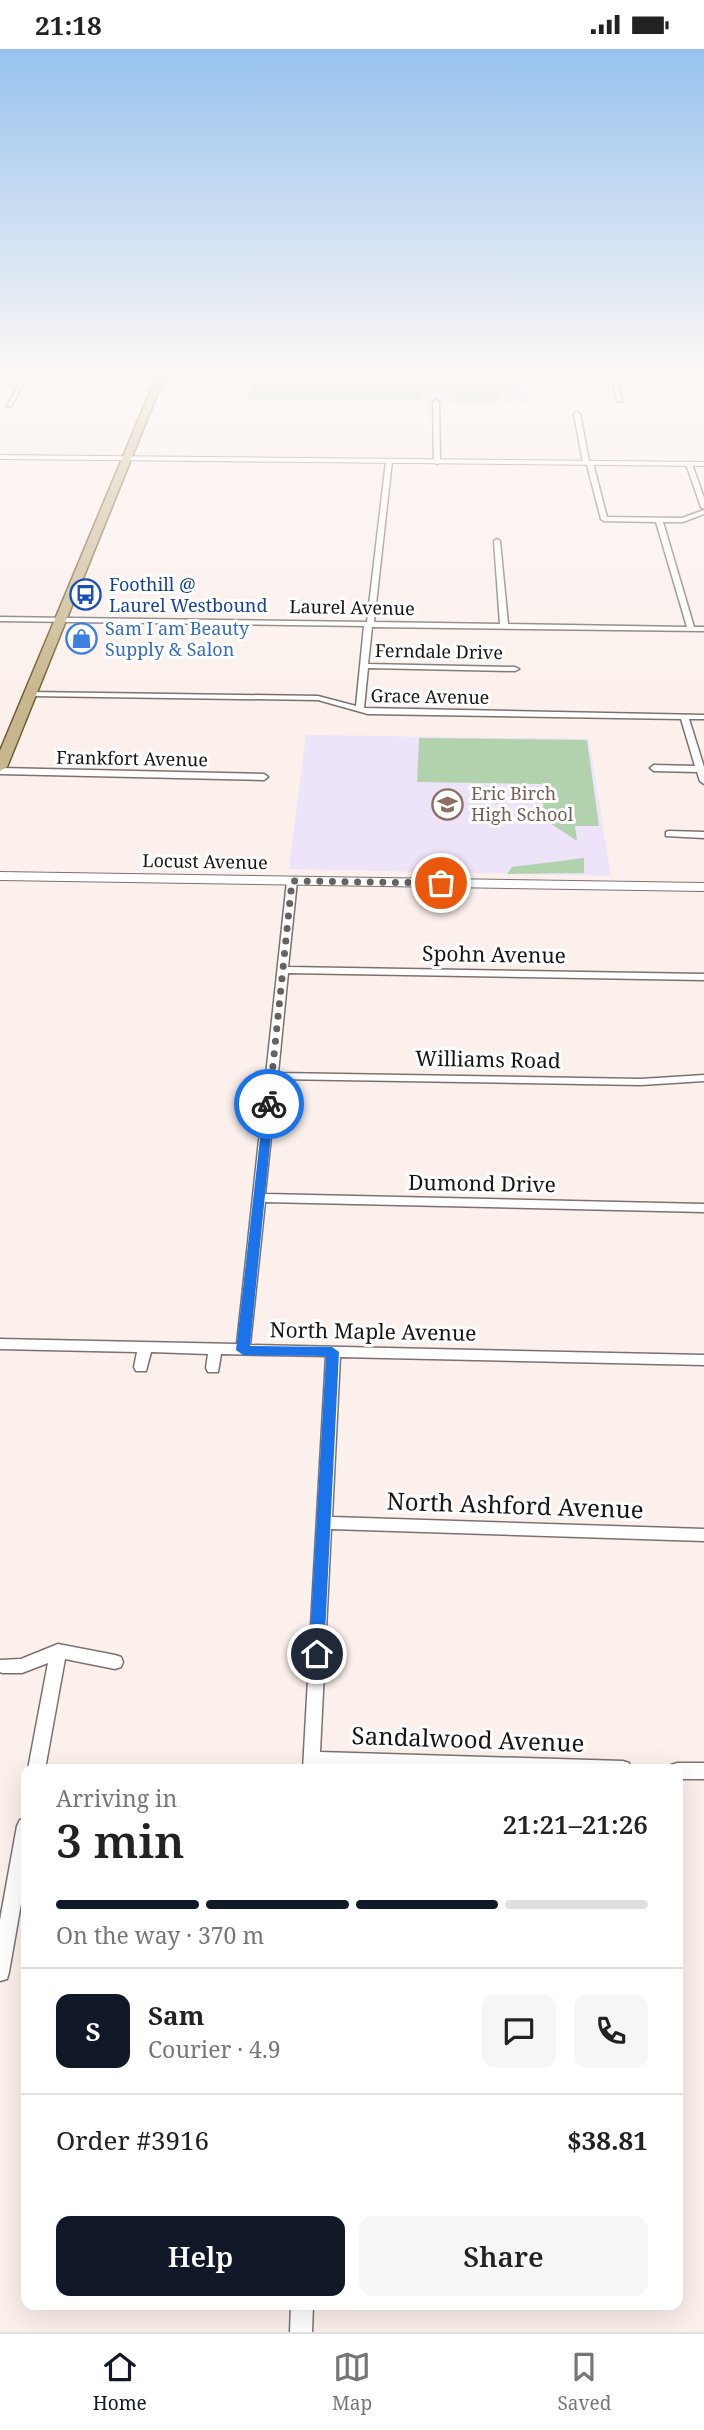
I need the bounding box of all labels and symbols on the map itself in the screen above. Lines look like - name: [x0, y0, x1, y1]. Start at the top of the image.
- place label: Foothill @ Laurel Westbound: [109, 572, 268, 617]
- bus stop icon: Foothill @ Laurel Westbound: [69, 578, 103, 612]
- street label: Laurel Avenue: [289, 594, 415, 620]
- place label: Sam I am Beauty Supply & Salon: [105, 616, 250, 661]
- shop icon: Sam I am Beauty Supply & Salon: [65, 622, 99, 656]
- street label: Ferndale Drive: [375, 638, 503, 664]
- street label: Grace Avenue: [371, 683, 490, 709]
- street label: Frankfort Avenue: [56, 745, 208, 771]
- place label: Eric Birch High School: [471, 781, 574, 826]
- school or university icon: Eric Birch High School: [431, 787, 465, 821]
- street label: Locust Avenue: [142, 848, 268, 874]
- pin: [411, 853, 471, 913]
- street label: Spohn Avenue: [422, 939, 566, 969]
- street label: Williams Road: [415, 1044, 561, 1074]
- courier: [234, 1069, 304, 1139]
- street label: Dumond Drive: [408, 1168, 556, 1198]
- street label: North Maple Avenue: [269, 1315, 477, 1347]
- street label: North Ashford Avenue: [386, 1484, 644, 1525]
- pin: [287, 1624, 347, 1684]
- street label: Sandalwood Avenue: [351, 1718, 585, 1759]

